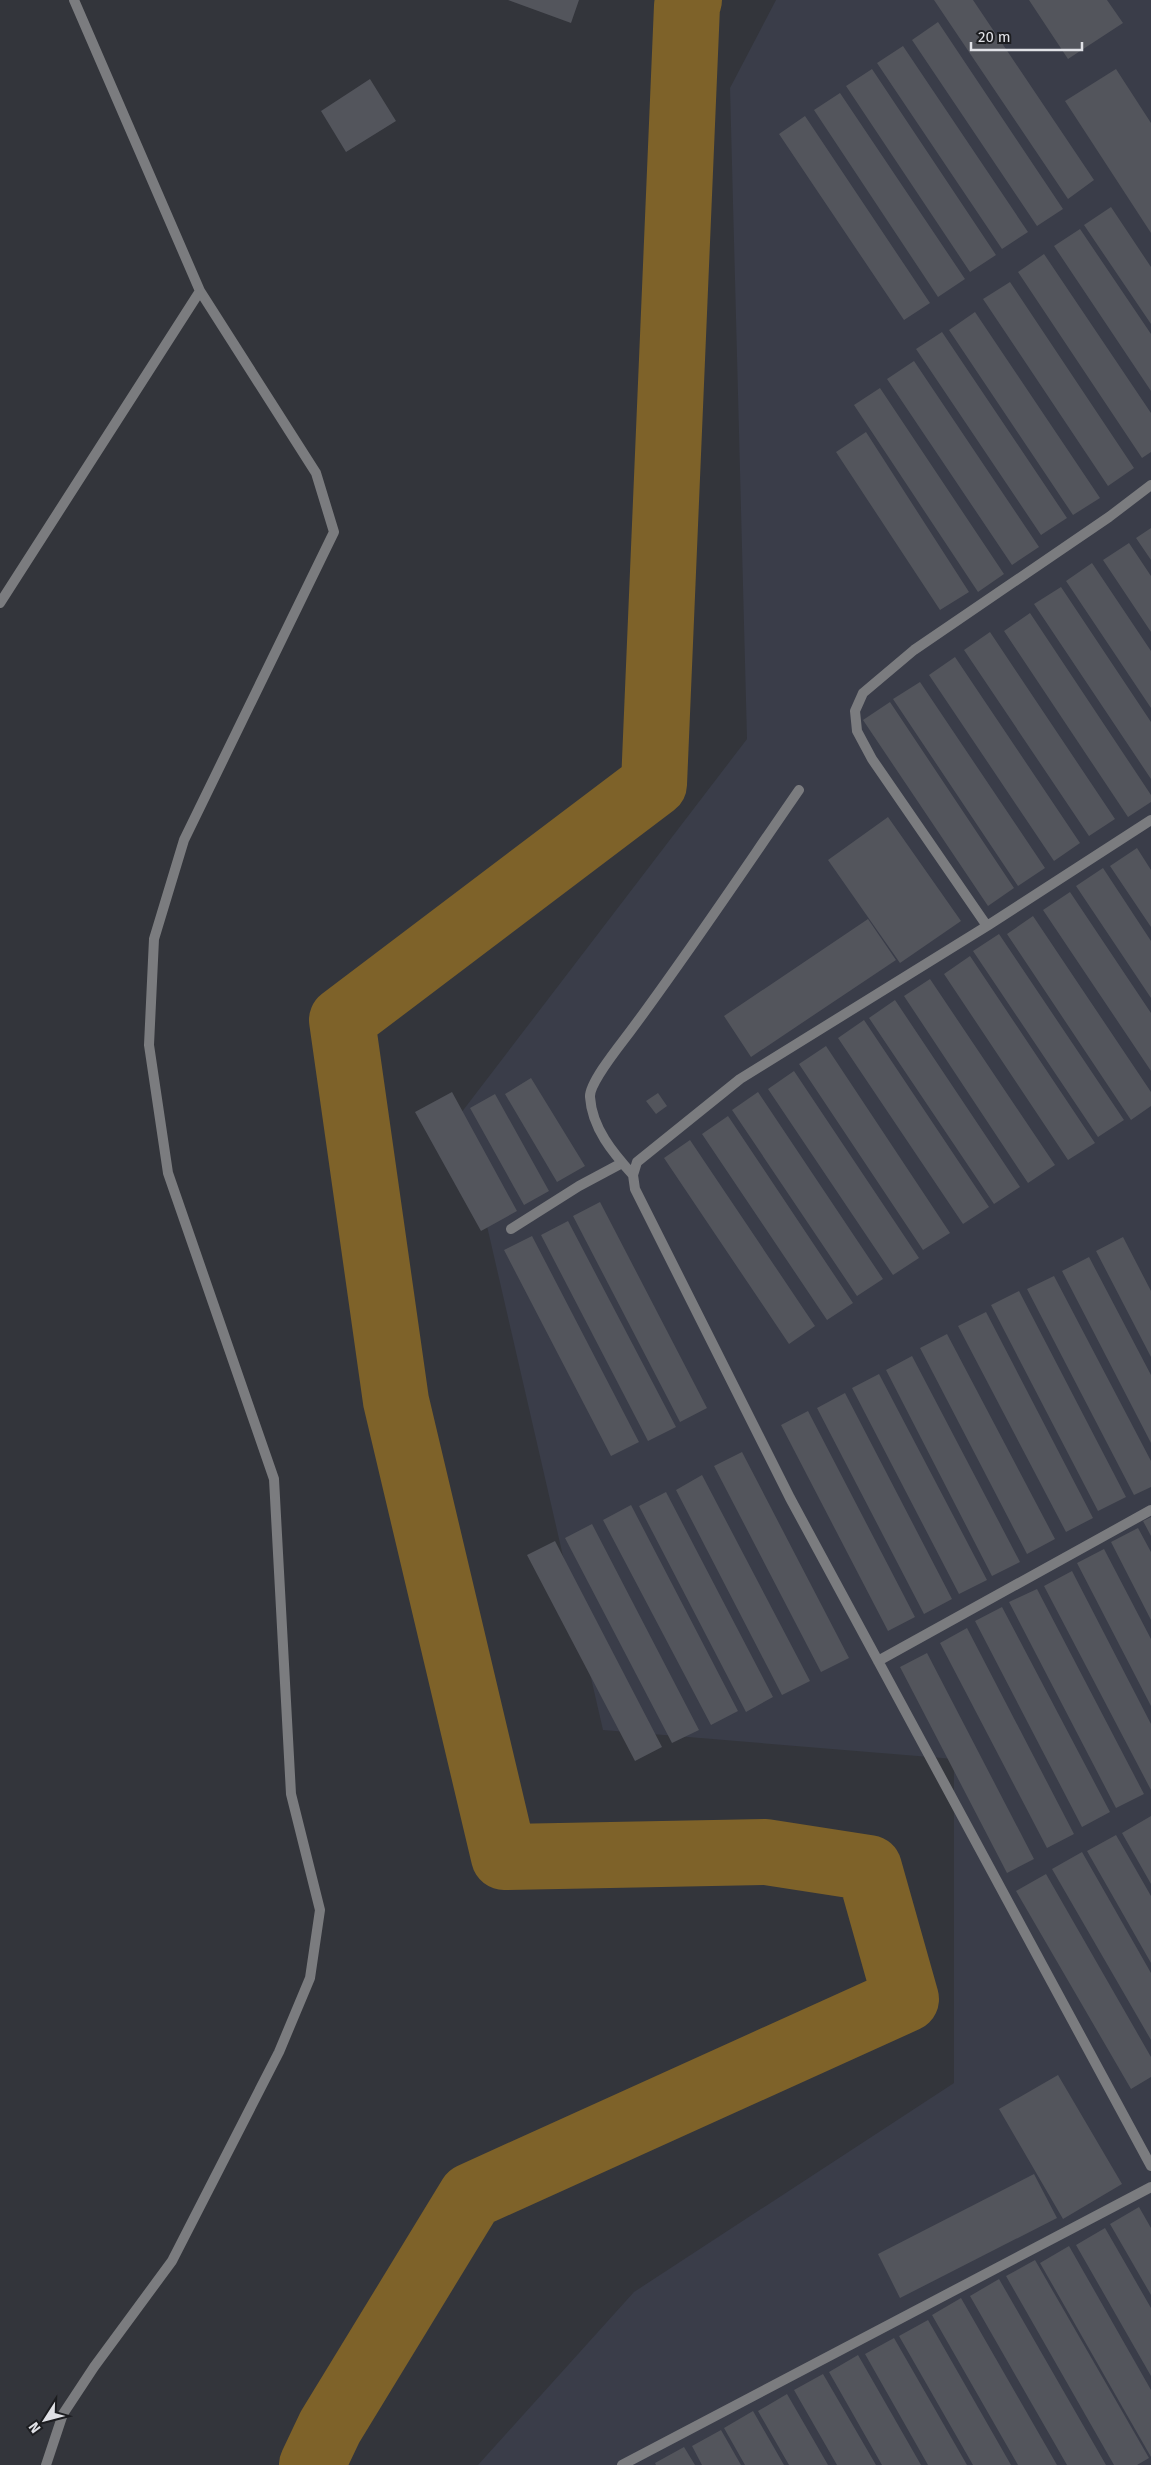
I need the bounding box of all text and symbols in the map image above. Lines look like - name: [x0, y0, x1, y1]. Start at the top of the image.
- scale bar: [971, 20, 1082, 52]
- text: 20 m: [978, 28, 1011, 46]
- north arrow: [20, 2395, 70, 2445]
- text: N: [25, 2419, 44, 2436]

